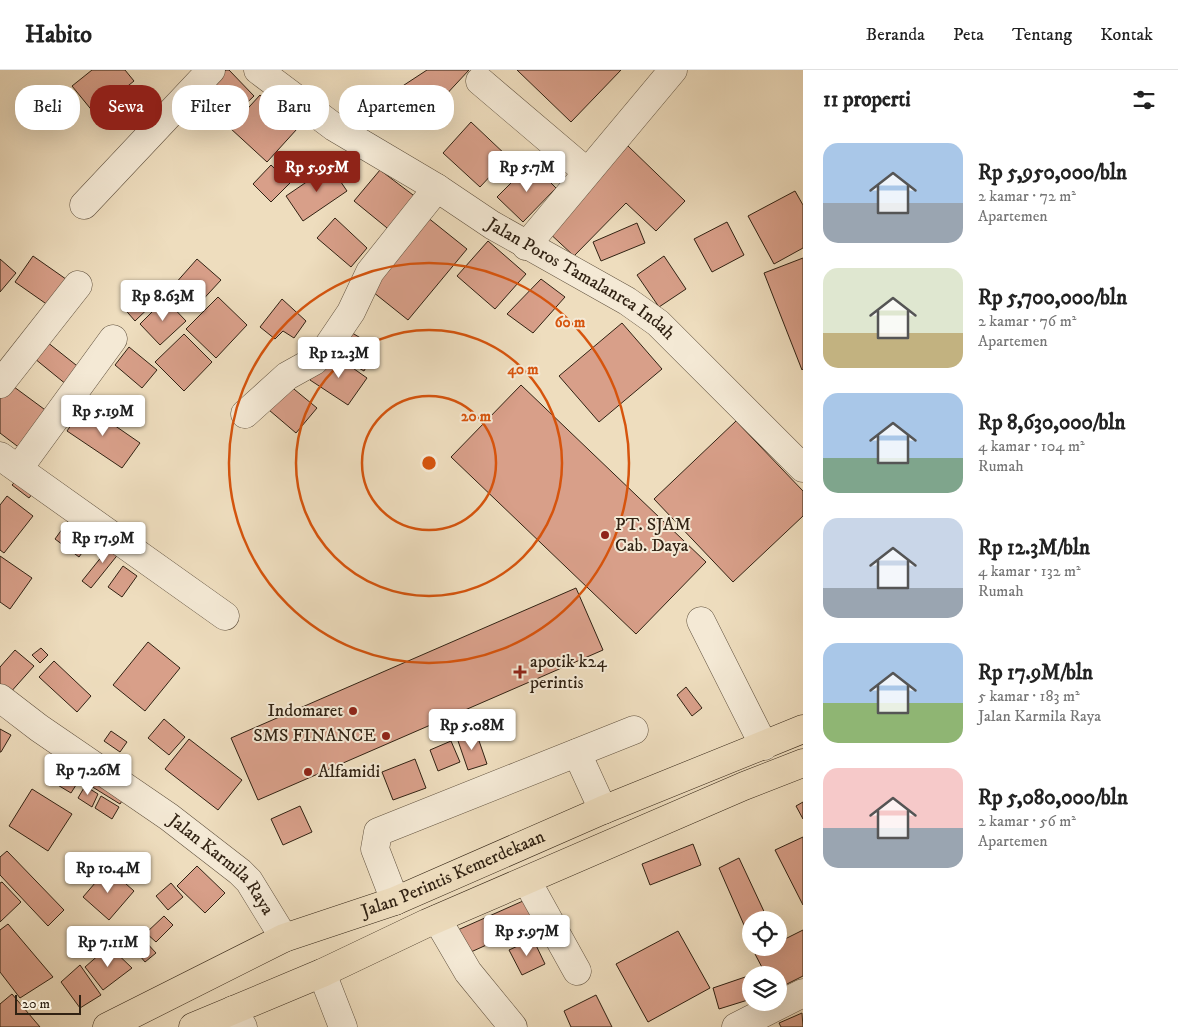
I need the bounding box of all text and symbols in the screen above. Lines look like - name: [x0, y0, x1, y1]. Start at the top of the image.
- text: Habito: [25, 20, 92, 50]
- text: Beranda: [866, 24, 925, 46]
- text: Peta: [953, 24, 984, 46]
- text: Tentang: [1012, 24, 1072, 46]
- text: Kontak: [1100, 24, 1153, 46]
- chip: Beli: [15, 85, 80, 130]
- chip: Sewa: [90, 85, 162, 130]
- chip: Filter: [172, 85, 249, 130]
- chip: Baru: [259, 85, 329, 130]
- chip: Apartemen: [339, 85, 454, 130]
- icon: filters: [1130, 86, 1158, 114]
- text: 11 properti: [823, 87, 911, 113]
- pin: Rp 5.95M: [265, 150, 369, 193]
- pin: Rp 5.7M: [481, 150, 573, 193]
- text: Rp 5.95M: [285, 157, 349, 177]
- text: Rp 5.7M: [499, 157, 555, 177]
- text: Rp 5,950,000/bln: [978, 160, 1127, 186]
- icon: home: [863, 163, 923, 223]
- text: 2 kamar · 72 m²: [978, 186, 1076, 206]
- text: Apartemen: [978, 206, 1048, 226]
- street label: Jalan Poros Tamalanrea Indah: [481, 212, 680, 345]
- pin: Rp 8.63M: [111, 280, 215, 322]
- text: Rp 5,700,000/bln: [978, 285, 1127, 311]
- text: Rp 8.63M: [132, 286, 194, 306]
- icon: home: [863, 288, 923, 348]
- text: 2 kamar · 76 m²: [978, 311, 1076, 331]
- text: 60 m: [555, 313, 586, 332]
- text: Apartemen: [978, 331, 1048, 351]
- pin: Rp 12.3M: [287, 336, 391, 379]
- text: Rp 12.3M: [309, 343, 369, 363]
- text: 40 m: [506, 360, 539, 379]
- pin: Rp 5.19M: [51, 394, 155, 437]
- text: Rp 5.19M: [72, 401, 134, 421]
- text: 20 m: [461, 407, 492, 426]
- text: Rp 8,630,000/bln: [978, 410, 1126, 436]
- icon: home: [863, 413, 923, 473]
- text: 4 kamar · 104 m²: [978, 436, 1085, 456]
- centre of rings: [420, 454, 438, 472]
- text: Rumah: [978, 456, 1024, 476]
- place label: PT. SJAM Cab. Daya: [615, 514, 691, 557]
- pin: Rp 17.9M: [51, 522, 155, 564]
- text: Rp 17.9M: [72, 528, 134, 548]
- marker: PT. SJAM Cab. Daya: [599, 529, 611, 541]
- text: Rp 12.3M/bln: [978, 535, 1090, 561]
- icon: home: [863, 538, 923, 598]
- text: 4 kamar · 132 m²: [978, 561, 1081, 581]
- text: Rumah: [978, 581, 1024, 601]
- place label: apotik k24 perintis: [529, 651, 607, 694]
- text: Rp 17.9M/bln: [978, 660, 1093, 686]
- icon: home: [863, 663, 923, 723]
- marker: apotik k24 perintis: [514, 666, 526, 678]
- text: 5 kamar · 183 m²: [978, 686, 1080, 706]
- place label: Indomaret: [267, 700, 343, 722]
- marker: Indomaret: [347, 705, 359, 717]
- text: Jalan Karmila Raya: [978, 706, 1101, 726]
- pin: Rp 5.08M: [420, 708, 524, 751]
- text: Rp 5.08M: [440, 715, 504, 735]
- place label: SMS FINANCE: [253, 725, 376, 747]
- marker: SMS FINANCE: [380, 730, 392, 742]
- pin: Rp 7.26M: [36, 754, 140, 796]
- text: Rp 7.26M: [55, 760, 121, 780]
- place label: Alfamidi: [318, 761, 380, 783]
- marker: Alfamidi: [302, 766, 314, 778]
- text: Rp 5,080,000/bln: [978, 785, 1128, 811]
- icon: home: [863, 788, 923, 848]
- street label: Jalan Karmila Raya: [162, 808, 278, 919]
- text: 2 kamar · 56 m²: [978, 811, 1076, 831]
- street label: Jalan Perintis Kemerdekaan: [357, 826, 549, 923]
- text: Apartemen: [978, 831, 1048, 851]
- pin: Rp 10.4M: [56, 852, 160, 894]
- text: Rp 10.4M: [76, 858, 140, 878]
- map controls: [742, 911, 787, 1011]
- button: locate: [742, 911, 787, 956]
- pin: Rp 5.97M: [475, 914, 579, 957]
- text: Rp 5.97M: [495, 921, 559, 941]
- pin: Rp 7.11M: [56, 926, 160, 968]
- text: Rp 7.11M: [78, 932, 138, 952]
- button: layers: [742, 966, 787, 1011]
- scale bar: [15, 992, 81, 1015]
- text: 20 m: [22, 995, 50, 1013]

